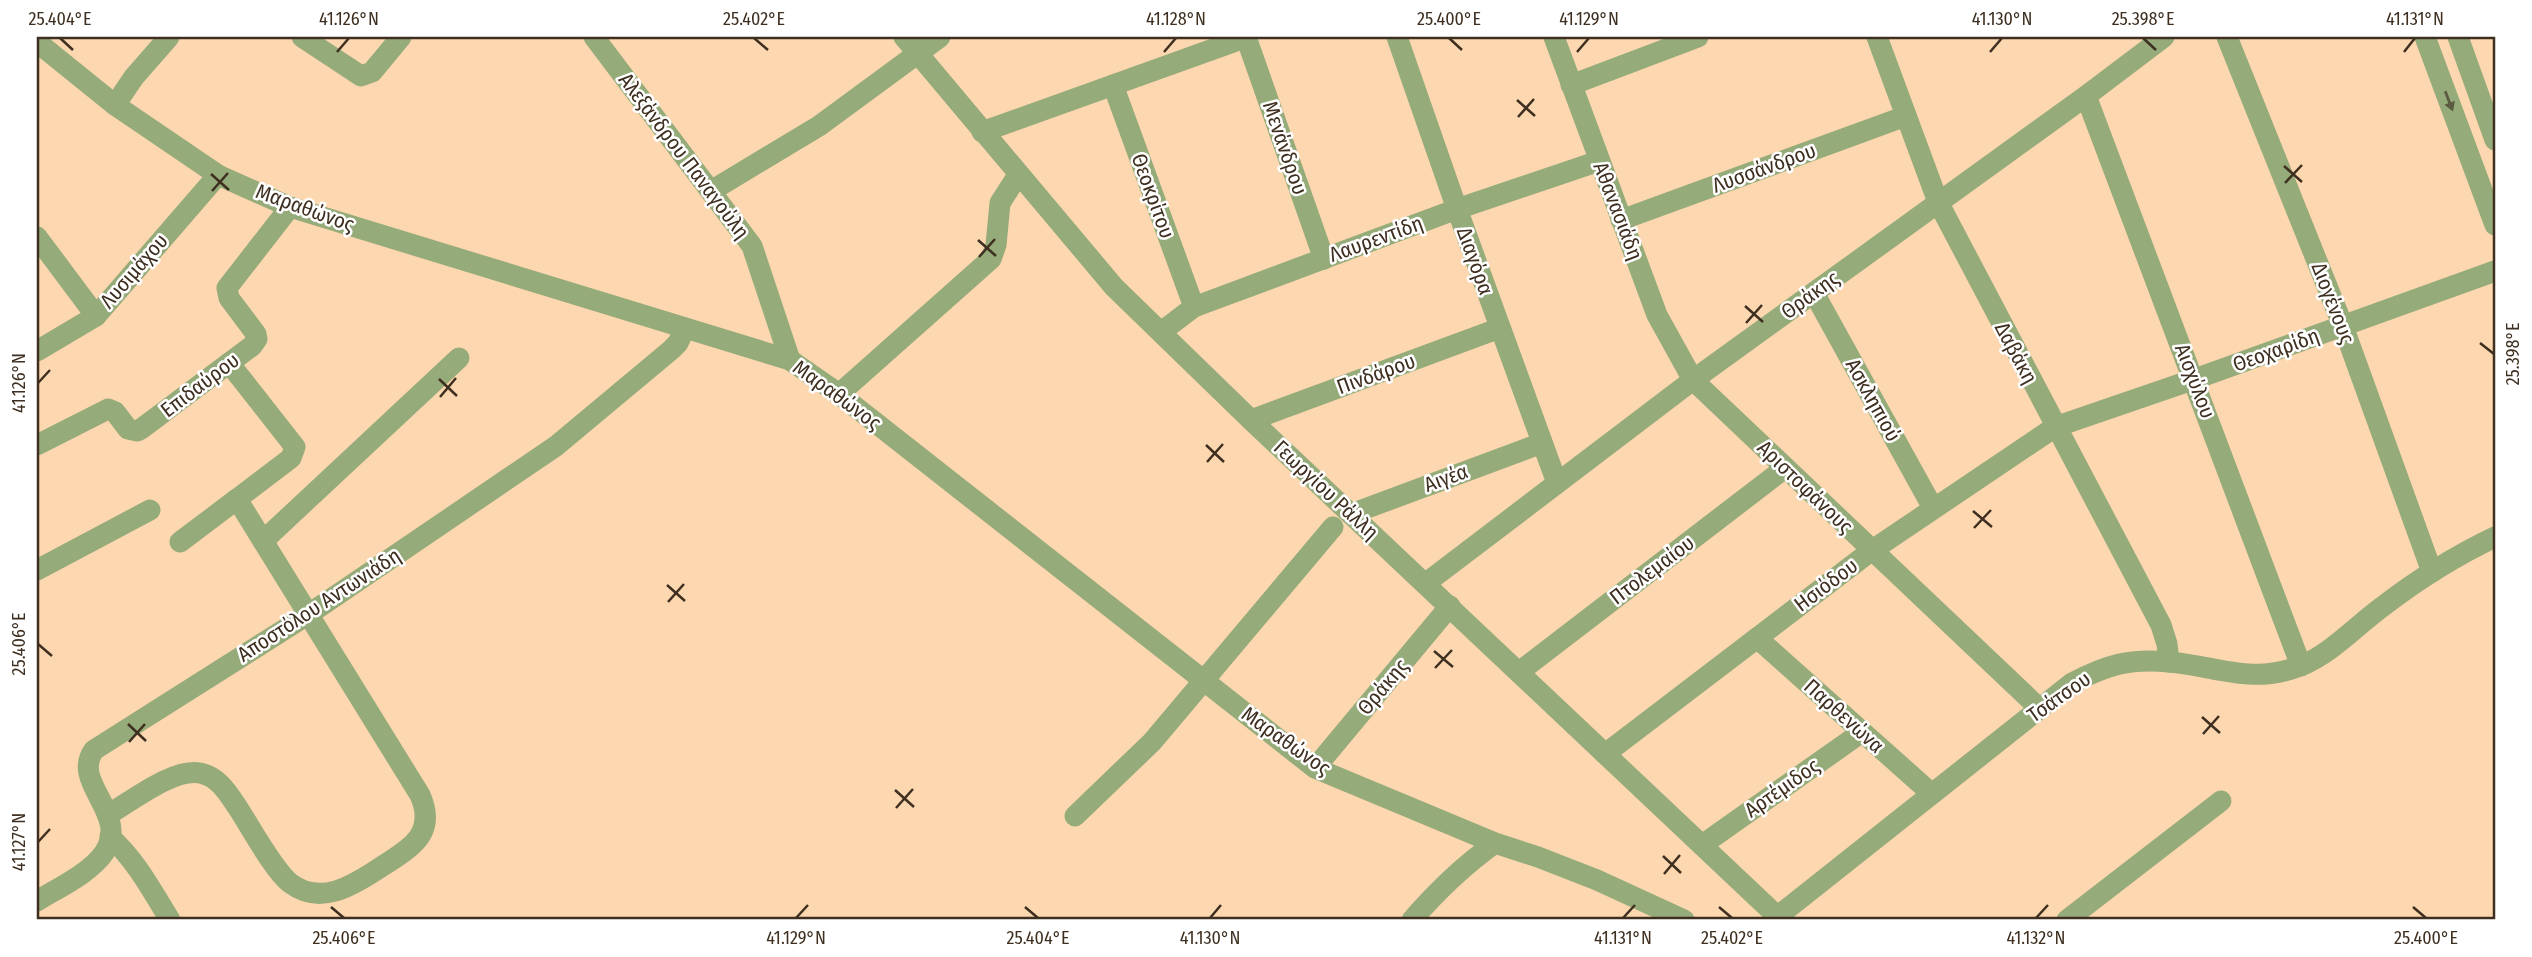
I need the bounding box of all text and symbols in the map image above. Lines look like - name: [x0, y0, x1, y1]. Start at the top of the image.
- text: 25.404°E: [28, 8, 92, 30]
- text: 41.126°N: [319, 8, 379, 30]
- text: 25.402°E: [723, 8, 785, 30]
- text: 41.128°N: [1146, 8, 1206, 30]
- text: 25.400°E: [1417, 8, 1481, 30]
- text: 41.129°N: [1559, 8, 1619, 30]
- text: 41.130°N: [1972, 8, 2032, 30]
- text: 25.398°E: [2112, 8, 2174, 30]
- text: 41.131°N: [2386, 8, 2444, 30]
- street label: Αλεξάνδρου Παναγούλη: [613, 68, 755, 244]
- one-way arrow: [2444, 90, 2455, 111]
- street label: Μενάνδρου: [1257, 98, 1313, 198]
- street label: Λυσσάνδρου: [1709, 137, 1819, 199]
- street label: Θεοκρίτου: [1126, 150, 1180, 242]
- street label: Αθανασιάδη: [1587, 158, 1649, 264]
- street label: Μαραθώνος: [252, 178, 358, 238]
- street label: Λαυρεντίδη: [1325, 210, 1427, 268]
- street label: Διαγόρα: [1451, 223, 1499, 299]
- street label: Λυσιμάχου: [94, 228, 174, 314]
- street label: Διογένους: [2306, 259, 2360, 348]
- street label: Θράκης: [1776, 265, 1844, 325]
- street label: Δαβάκη: [1989, 318, 2043, 388]
- street label: Θεοχαρίδη: [2229, 322, 2323, 378]
- text: 25.398°E: [2502, 323, 2524, 385]
- street label: Αισχύλου: [2169, 340, 2221, 422]
- street label: Επιδαύρου: [155, 347, 245, 423]
- street label: Πινδάρου: [1333, 348, 1419, 400]
- text: 41.126°N: [8, 353, 30, 413]
- street label: Μαραθώνος: [788, 354, 886, 436]
- street label: Ασκληπιού: [1840, 354, 1906, 446]
- street label: Γεωργίου Ράλλη: [1268, 435, 1384, 545]
- street label: Αριστοφάνους: [1752, 435, 1858, 539]
- street label: Αιγέα: [1420, 458, 1472, 498]
- street label: Πτολεμαίου: [1604, 530, 1700, 610]
- street label: Αποστόλου Αντωνιάδη: [232, 542, 406, 668]
- street label: Ησιόδου: [1789, 553, 1863, 617]
- text: 25.406°E: [8, 612, 30, 676]
- street label: Θράκης: [1352, 653, 1414, 720]
- street label: Τσάτσου: [2022, 666, 2096, 728]
- street label: Παρθενώνα: [1799, 673, 1889, 759]
- street label: Μαραθώνος: [1236, 701, 1336, 781]
- street label: Αρτέμιδος: [1739, 753, 1825, 823]
- text: 41.127°N: [8, 813, 30, 871]
- text: 25.406°E: [312, 927, 376, 949]
- text: 41.129°N: [766, 927, 826, 949]
- text: 25.404°E: [1006, 927, 1070, 949]
- text: 41.130°N: [1180, 927, 1240, 949]
- text: 41.131°N: [1594, 927, 1652, 949]
- text: 25.402°E: [1701, 927, 1763, 949]
- text: 41.132°N: [2006, 927, 2066, 949]
- text: 25.400°E: [2394, 927, 2458, 949]

